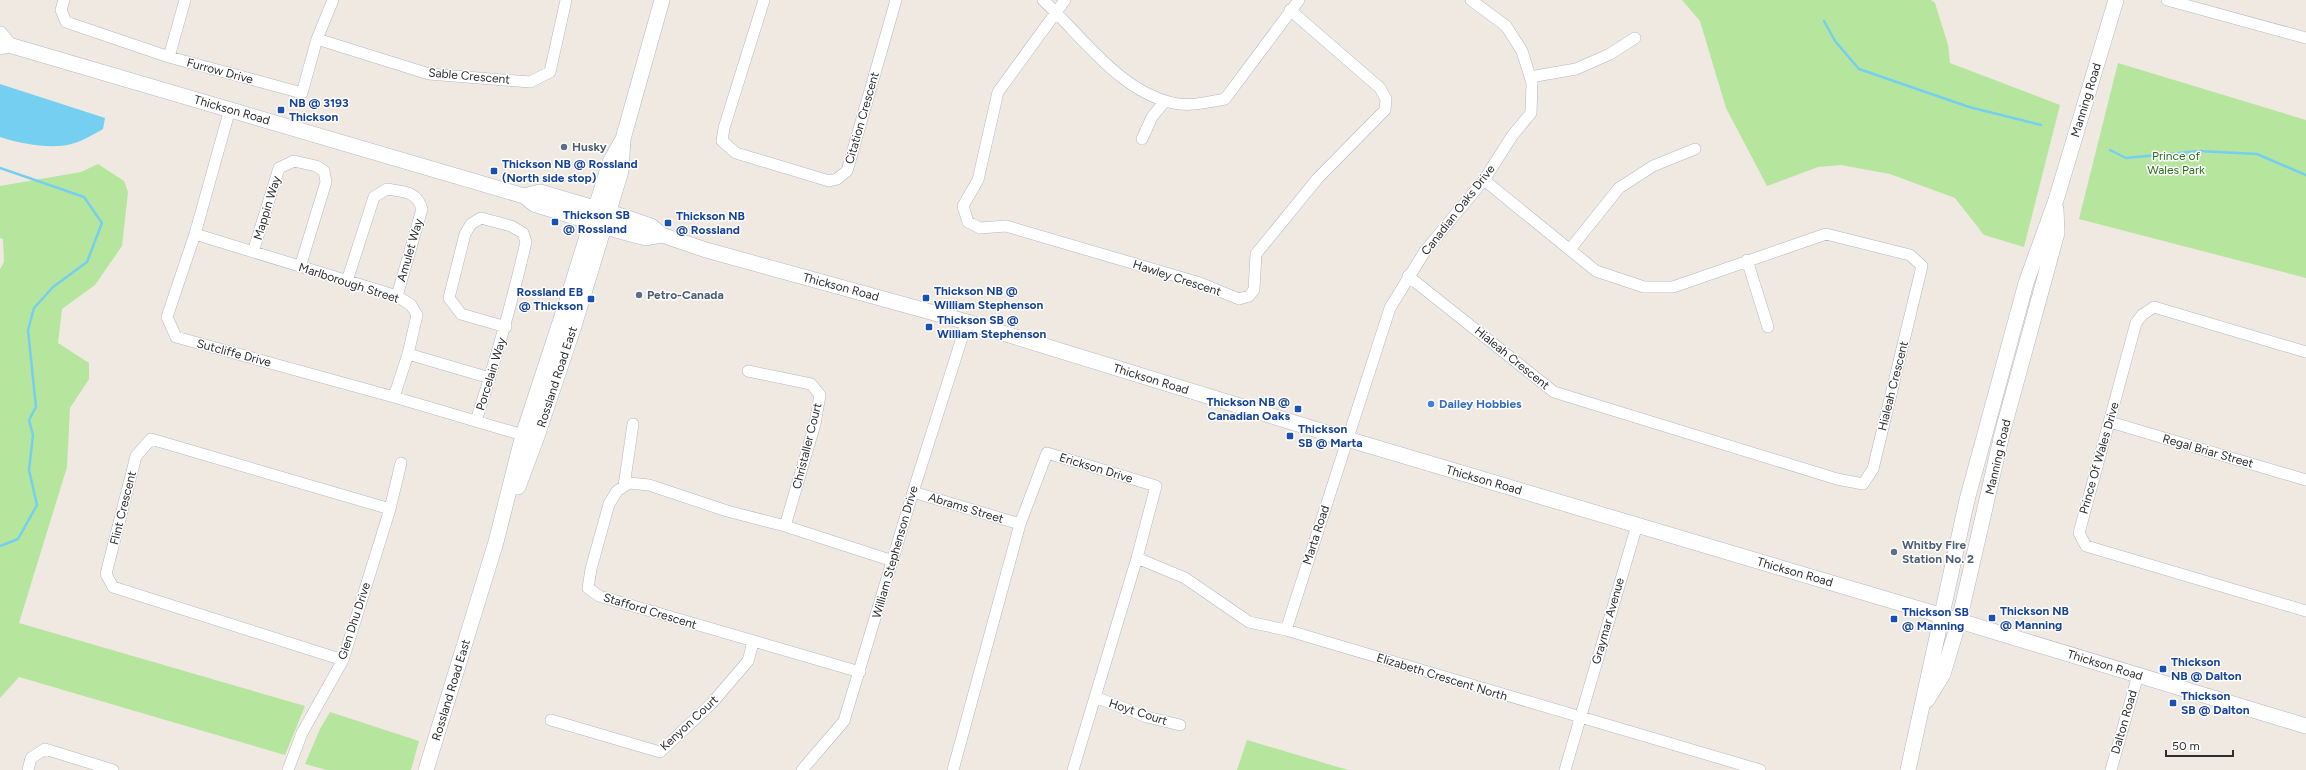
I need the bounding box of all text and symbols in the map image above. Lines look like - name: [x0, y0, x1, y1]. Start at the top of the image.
- street label: Furrow Drive: [185, 55, 255, 87]
- street label: Manning Road: [2068, 61, 2104, 139]
- street label: Sable Crescent: [428, 65, 511, 87]
- street label: Citation Crescent: [842, 70, 882, 166]
- street label: Thickson Road: [192, 92, 272, 128]
- place label: NB @ 3193 Thickson: [289, 96, 349, 124]
- marker: NB @ 3193 Thickson: [276, 105, 286, 115]
- place label: Husky: [572, 140, 607, 154]
- marker: Husky: [559, 142, 569, 152]
- park label: Prince of Wales Park: [2147, 149, 2205, 177]
- place label: Thickson NB @ Rossland (North side stop): [502, 157, 638, 185]
- street label: Canadian Oaks Drive: [1418, 162, 1498, 258]
- marker: Thickson NB @ Rossland (North side stop): [489, 166, 499, 176]
- street label: Mappin Way: [251, 174, 284, 242]
- place label: Thickson SB @ Rossland: [563, 208, 630, 236]
- place label: Thickson NB @ Rossland: [676, 209, 745, 237]
- street label: Amulet Way: [394, 216, 426, 283]
- marker: Thickson SB @ Rossland: [550, 217, 560, 227]
- marker: Thickson NB @ Rossland: [663, 218, 673, 228]
- street label: Hawley Crescent: [1131, 257, 1223, 299]
- street label: Marlborough Street: [297, 260, 402, 306]
- street label: Thickson Road: [801, 270, 881, 304]
- place label: Thickson NB @ William Stephenson: [934, 284, 1043, 312]
- place label: Rossland EB @ Thickson: [517, 285, 583, 313]
- place label: Petro-Canada: [647, 288, 724, 302]
- marker: Petro-Canada: [634, 290, 644, 300]
- marker: Thickson NB @ William Stephenson: [921, 293, 931, 303]
- marker: Rossland EB @ Thickson: [586, 294, 596, 304]
- place label: Thickson SB @ William Stephenson: [937, 313, 1046, 341]
- marker: Thickson SB @ William Stephenson: [924, 322, 934, 332]
- street label: Rossland Road East: [534, 324, 580, 429]
- street label: Hialeah Crescent: [1472, 324, 1553, 393]
- street label: Porcelain Way: [473, 335, 509, 412]
- street label: Sutcliffe Drive: [195, 336, 273, 370]
- street label: Hialeah Crescent: [1875, 339, 1911, 432]
- street label: Thickson Road: [1112, 361, 1190, 397]
- place label: Thickson NB @ Canadian Oaks: [1206, 395, 1290, 423]
- place label: Dailey Hobbies: [1439, 397, 1522, 411]
- marker: Dailey Hobbies: [1426, 399, 1436, 409]
- street label: Prince Of Wales Drive: [2076, 400, 2122, 516]
- street label: Christaller Court: [790, 401, 825, 490]
- marker: Thickson NB @ Canadian Oaks: [1293, 404, 1303, 414]
- street label: Manning Road: [1983, 418, 2013, 496]
- place label: Thickson SB @ Marta: [1298, 422, 1363, 450]
- marker: Thickson SB @ Marta: [1285, 431, 1295, 441]
- street label: Regal Briar Street: [2161, 431, 2255, 471]
- street label: Erickson Drive: [1058, 450, 1135, 486]
- street label: Thickson Road: [1444, 462, 1524, 498]
- street label: Flint Crescent: [107, 469, 139, 546]
- street label: William Stephenson Drive: [869, 484, 921, 620]
- street label: Abrams Street: [927, 490, 1006, 526]
- street label: Marta Road: [1300, 504, 1332, 566]
- place label: Whitby Fire Station No. 2: [1902, 538, 1974, 566]
- marker: Whitby Fire Station No. 2: [1889, 547, 1899, 557]
- street label: Thickson Road: [1755, 554, 1835, 590]
- street label: Graymar Avenue: [1589, 576, 1627, 666]
- street label: Glen Dhu Drive: [335, 580, 373, 661]
- street label: Stafford Crescent: [602, 590, 699, 632]
- place label: Thickson NB @ Manning: [2000, 604, 2069, 632]
- place label: Thickson SB @ Manning: [1902, 605, 1969, 633]
- marker: Thickson NB @ Manning: [1987, 613, 1997, 623]
- marker: Thickson SB @ Manning: [1889, 614, 1899, 624]
- street label: Rossland Road East: [429, 637, 473, 742]
- street label: Thickson Road: [2066, 647, 2144, 683]
- street label: Elizabeth Crescent North: [1375, 650, 1509, 704]
- place label: Thickson NB @ Dalton: [2171, 655, 2242, 683]
- marker: Thickson NB @ Dalton: [2158, 664, 2168, 674]
- street label: Dalton Road: [2108, 688, 2140, 756]
- place label: Thickson SB @ Dalton: [2181, 689, 2250, 717]
- street label: Kenyon Court: [657, 692, 721, 753]
- street label: Hoyt Court: [1107, 696, 1169, 728]
- marker: Thickson SB @ Dalton: [2168, 698, 2178, 708]
- scale bar: [2166, 732, 2233, 758]
- text: 50 m: [2172, 739, 2200, 753]

